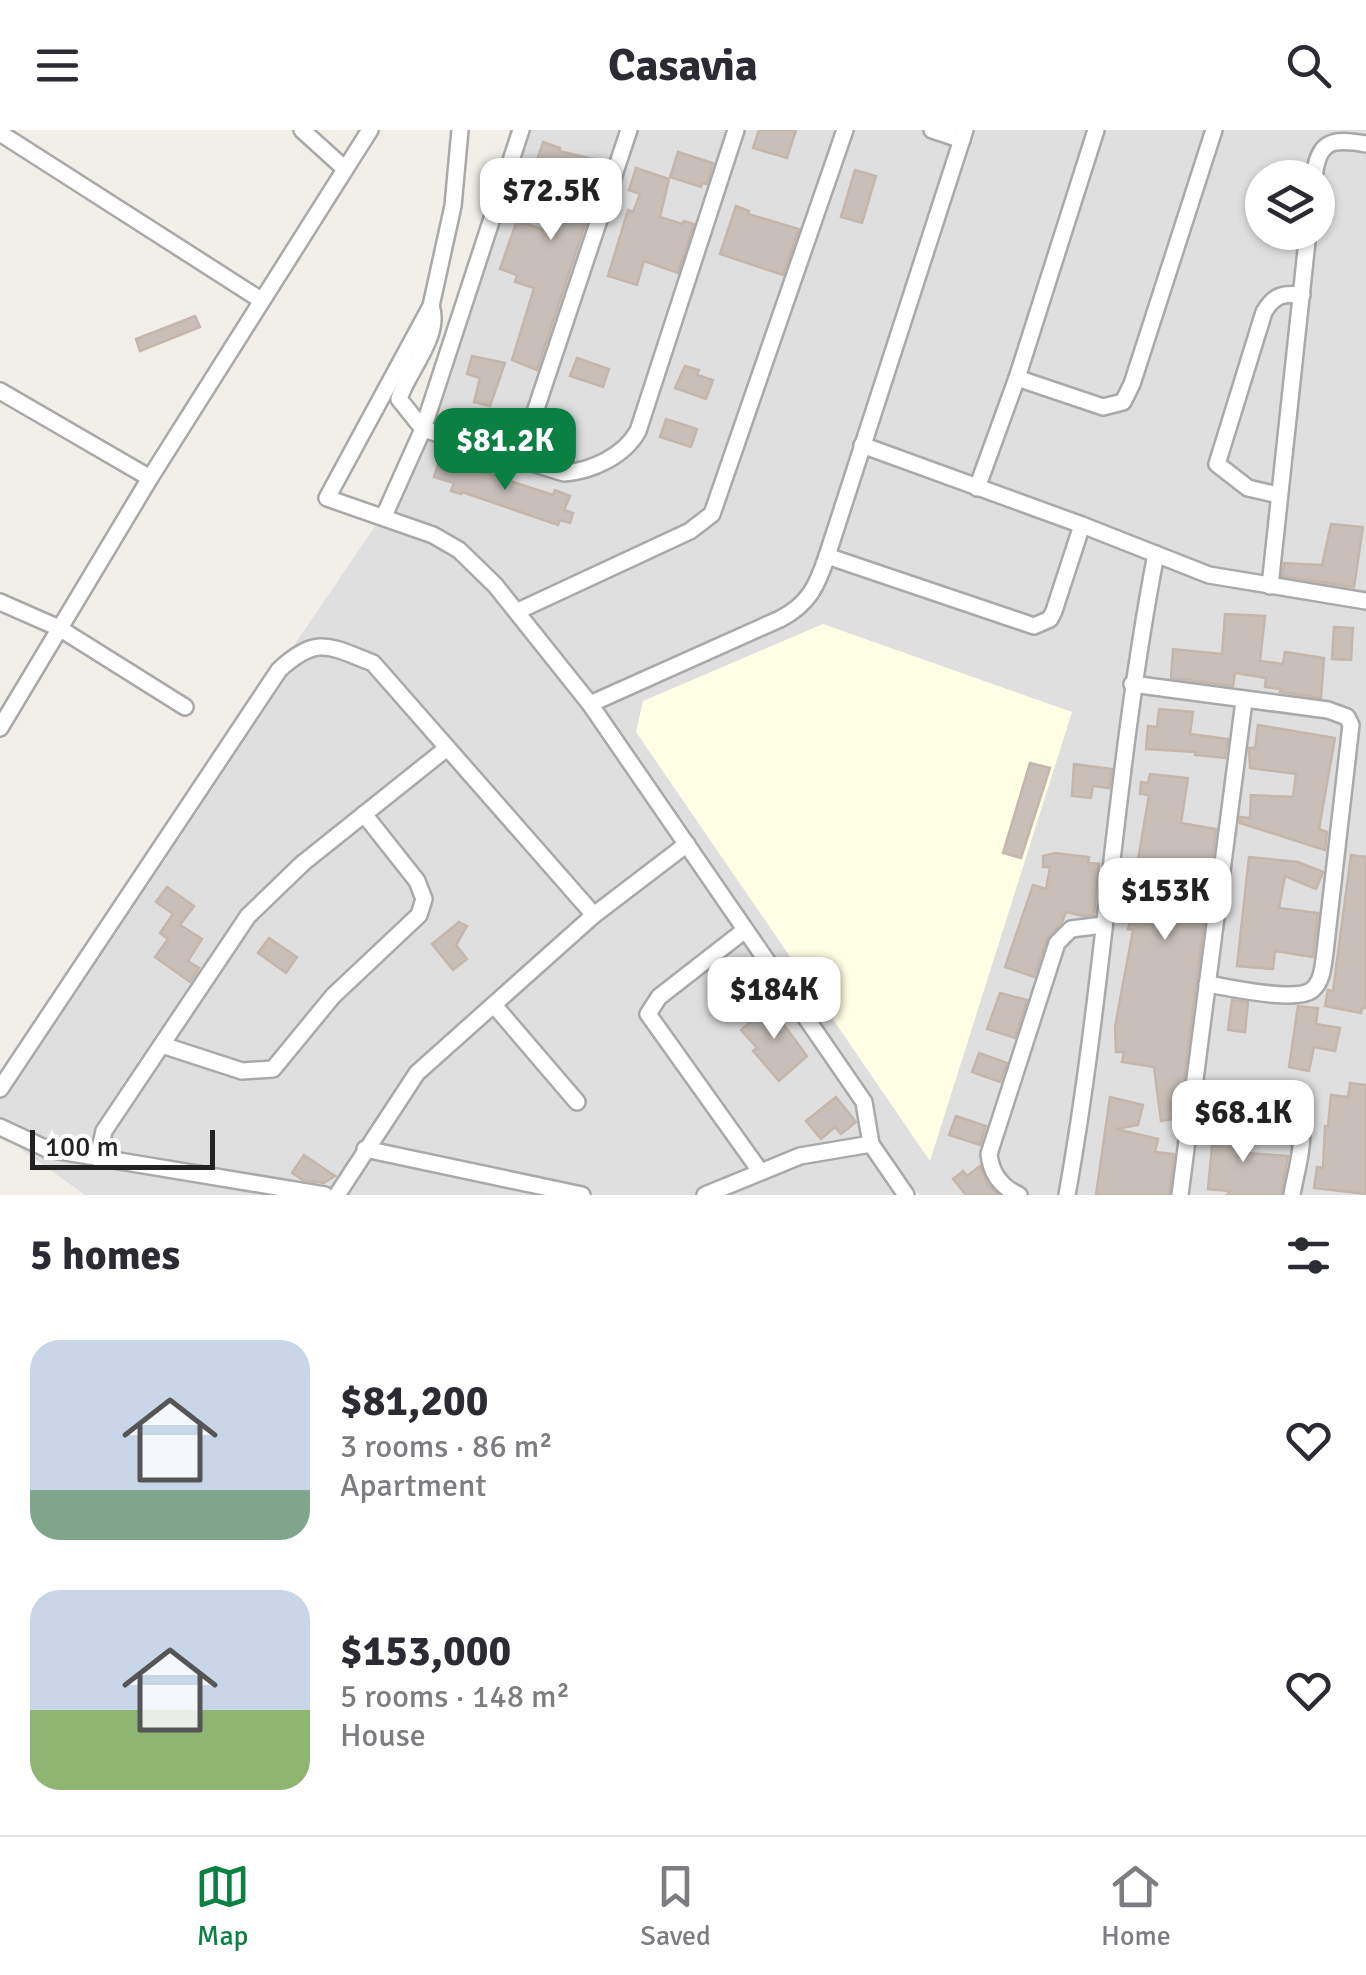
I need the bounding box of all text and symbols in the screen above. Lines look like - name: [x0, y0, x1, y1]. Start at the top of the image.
- icon: menu: [30, 38, 85, 93]
- text: Casavia: [608, 38, 758, 93]
- icon: search: [1281, 38, 1336, 93]
- pin: $72.5K: [470, 158, 632, 243]
- map controls: [1245, 160, 1335, 250]
- button: layers: [1245, 160, 1335, 250]
- text: $72.5K: [502, 171, 600, 210]
- pin: $81.2K: [424, 408, 586, 493]
- text: $81.2K: [456, 421, 554, 460]
- pin: $153K: [1095, 858, 1235, 943]
- text: $153K: [1121, 871, 1209, 910]
- pin: $184K: [704, 957, 844, 1042]
- text: $184K: [730, 970, 818, 1009]
- pin: $68.1K: [1162, 1080, 1324, 1165]
- text: $68.1K: [1194, 1093, 1292, 1132]
- scale bar: [30, 1125, 215, 1170]
- text: 100 m: [45, 1130, 119, 1164]
- icon: filters: [1281, 1228, 1336, 1283]
- text: 5 homes: [30, 1230, 180, 1281]
- text: $81,200: [340, 1376, 488, 1427]
- icon: home: [110, 1380, 230, 1500]
- icon: heart: [1281, 1413, 1336, 1468]
- text: 3 rooms · 86 m²: [340, 1427, 553, 1466]
- text: Apartment: [340, 1466, 487, 1505]
- text: $153,000: [340, 1626, 511, 1677]
- icon: home: [110, 1630, 230, 1750]
- icon: heart: [1281, 1663, 1336, 1718]
- text: 5 rooms · 148 m²: [340, 1677, 570, 1716]
- text: House: [340, 1716, 426, 1755]
- tab: Map: [195, 1859, 250, 1953]
- tab: Saved: [640, 1859, 711, 1953]
- tab: Home: [1101, 1859, 1171, 1953]

